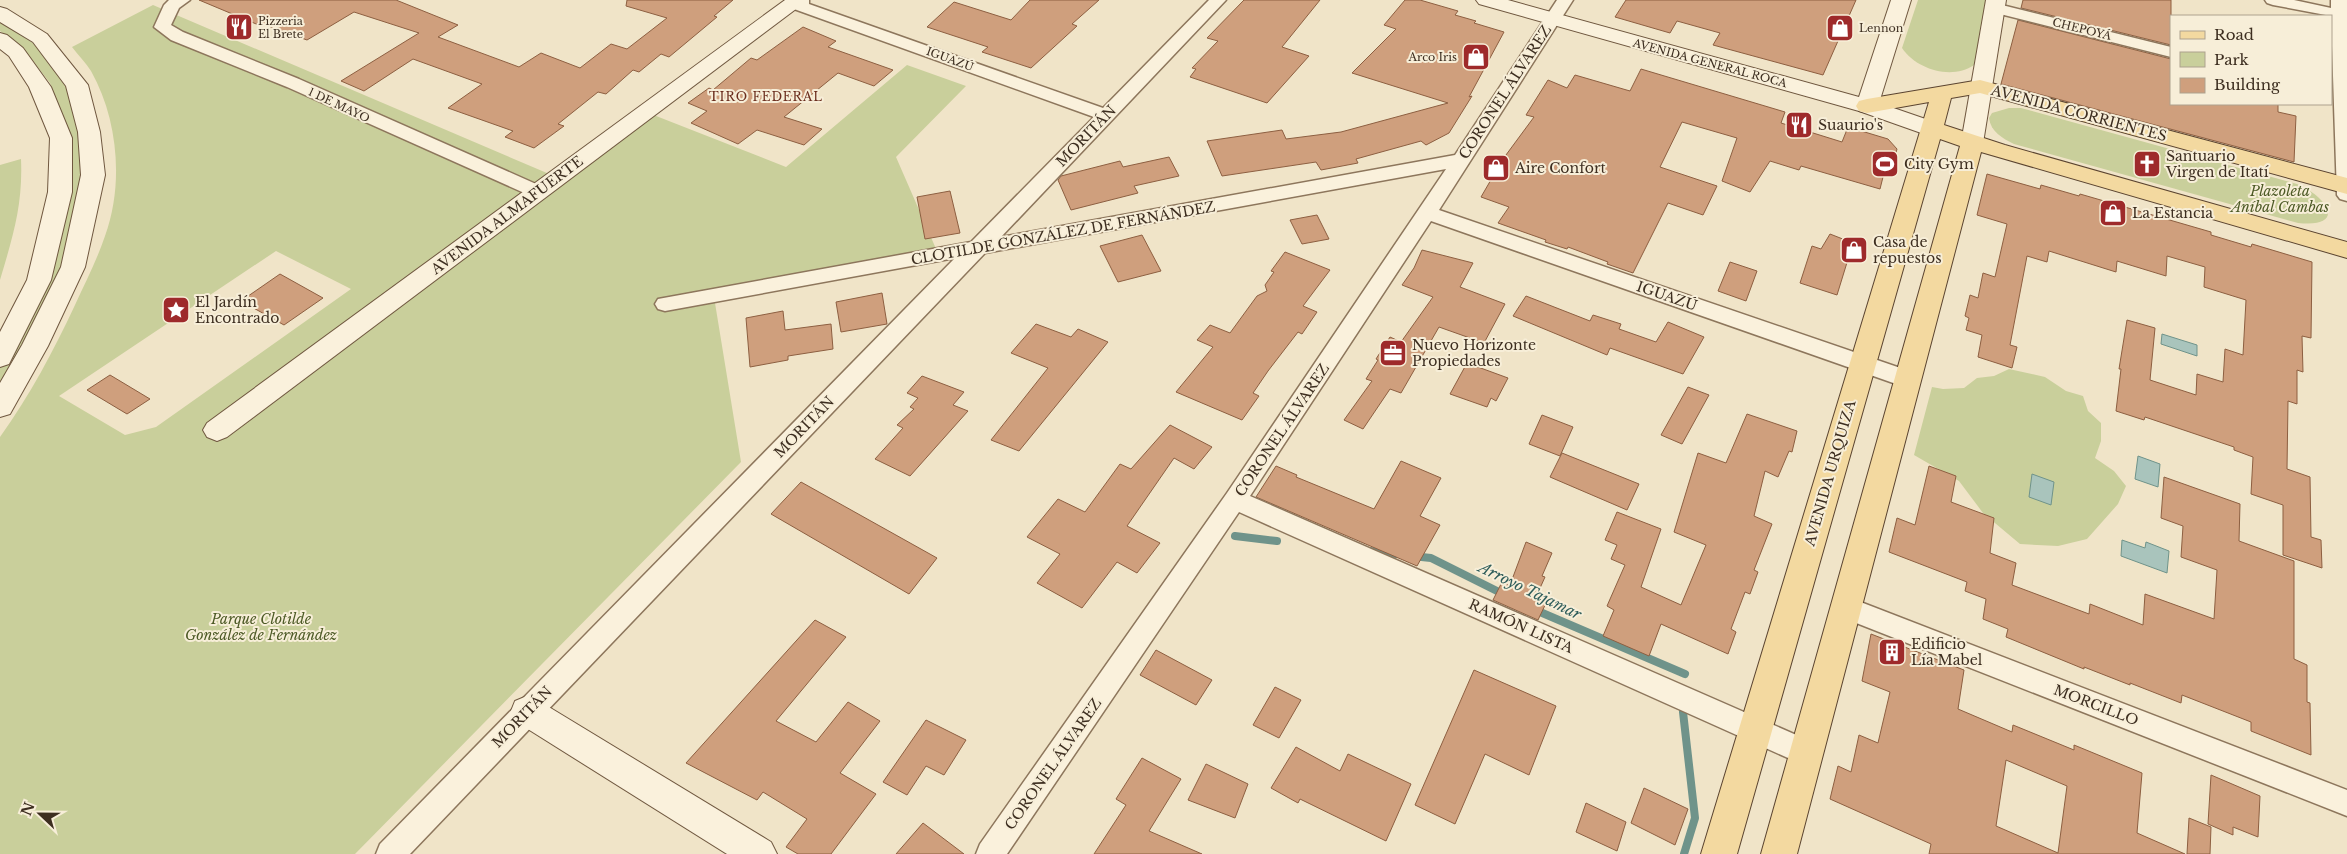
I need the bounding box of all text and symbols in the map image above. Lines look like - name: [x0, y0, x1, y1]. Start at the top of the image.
- restaurant icon: Pizzeria El Brete: [224, 12, 254, 42]
- shop icon: Lennon: [1825, 13, 1855, 43]
- place label: Pizzeria El Brete: [258, 14, 304, 41]
- street label: CHEPOYÁ: [2051, 15, 2113, 43]
- legend: [2170, 15, 2332, 105]
- street label: CORONEL ÁLVAREZ: [1455, 21, 1555, 163]
- place label: Lennon: [1859, 21, 1904, 35]
- text: Road: [2214, 25, 2254, 44]
- street label: AVENIDA GENERAL ROCA: [1630, 35, 1789, 90]
- shop icon: Arco Iris: [1461, 42, 1491, 72]
- street label: IGUAZÚ: [924, 44, 976, 74]
- place label: Arco Iris: [1408, 50, 1457, 64]
- text: Park: [2214, 50, 2250, 69]
- text: Building: [2214, 75, 2281, 94]
- street label: AVENIDA CORRIENTES: [1988, 81, 2169, 145]
- street label: 1 DE MAYO: [306, 85, 372, 125]
- district label: TIRO FEDERAL: [709, 89, 823, 104]
- street label: MORITÁN: [1052, 101, 1120, 171]
- restaurant icon: Suaurio's: [1784, 110, 1814, 140]
- place label: Suaurio's: [1818, 116, 1883, 134]
- place label: Santuario Virgen de Itatí: [2165, 147, 2269, 181]
- sports icon: City Gym: [1870, 149, 1900, 179]
- church icon: Santuario Virgen de Itatí: [2132, 149, 2162, 179]
- street label: AVENIDA ALMAFUERTE: [427, 152, 587, 279]
- shop icon: Aire Confort: [1481, 153, 1511, 183]
- place label: City Gym: [1904, 155, 1974, 173]
- place label: Aire Confort: [1514, 159, 1607, 177]
- park label: Plazoleta Aníbal Cambas: [2229, 182, 2329, 216]
- street label: CLOTILDE GONZÁLEZ DE FERNÁNDEZ: [909, 197, 1217, 269]
- shop icon: La Estancia: [2098, 198, 2128, 228]
- place label: La Estancia: [2132, 204, 2213, 222]
- place label: Casa de repuestos: [1873, 233, 1942, 267]
- shop icon: Casa de repuestos: [1839, 235, 1869, 265]
- street label: IGUAZÚ: [1634, 276, 1700, 315]
- place label: El Jardín Encontrado: [195, 293, 279, 327]
- place icon: El Jardín Encontrado: [161, 295, 191, 325]
- place label: Nuevo Horizonte Propiedades: [1412, 336, 1536, 370]
- office icon: Nuevo Horizonte Propiedades: [1378, 338, 1408, 368]
- street label: CORONEL ÁLVAREZ: [1231, 360, 1333, 500]
- street label: MORITÁN: [770, 392, 838, 462]
- street label: AVENIDA URQUIZA: [1800, 398, 1860, 549]
- water label: Arroyo Tajamar: [1474, 557, 1586, 624]
- street label: RAMÓN LISTA: [1466, 595, 1576, 657]
- park label: Parque Clotilde González de Fernández: [185, 610, 337, 644]
- place label: Edificio Lía Mabel: [1911, 635, 1983, 669]
- building icon: Edificio Lía Mabel: [1877, 637, 1907, 667]
- street label: MORCILLO: [2051, 681, 2141, 729]
- street label: MORITÁN: [488, 682, 556, 752]
- street label: CORONEL ÁLVAREZ: [1001, 695, 1105, 833]
- north arrow: [15, 789, 65, 839]
- text: N: [17, 800, 39, 819]

